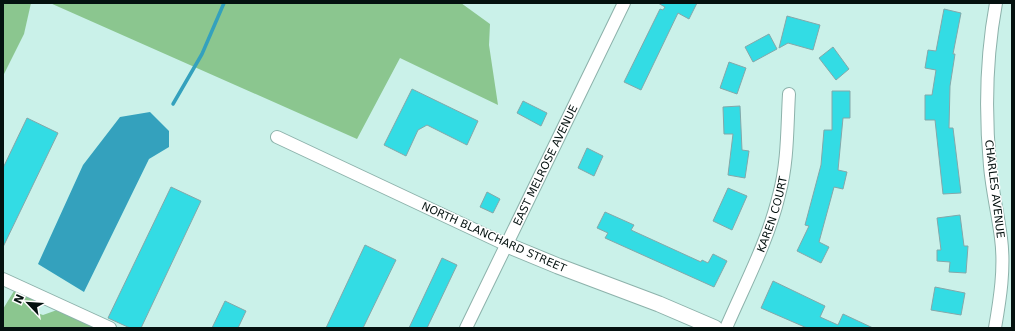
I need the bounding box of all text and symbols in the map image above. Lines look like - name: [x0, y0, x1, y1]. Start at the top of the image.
- street label: EAST MELROSE AVENUE: [511, 103, 580, 228]
- street label: CHARLES AVENUE: [982, 139, 1007, 239]
- street label: KAREN COURT: [754, 175, 790, 254]
- street label: NORTH BLANCHARD STREET: [419, 200, 568, 275]
- north arrow: [8, 283, 48, 323]
- text: N: [12, 292, 27, 306]

